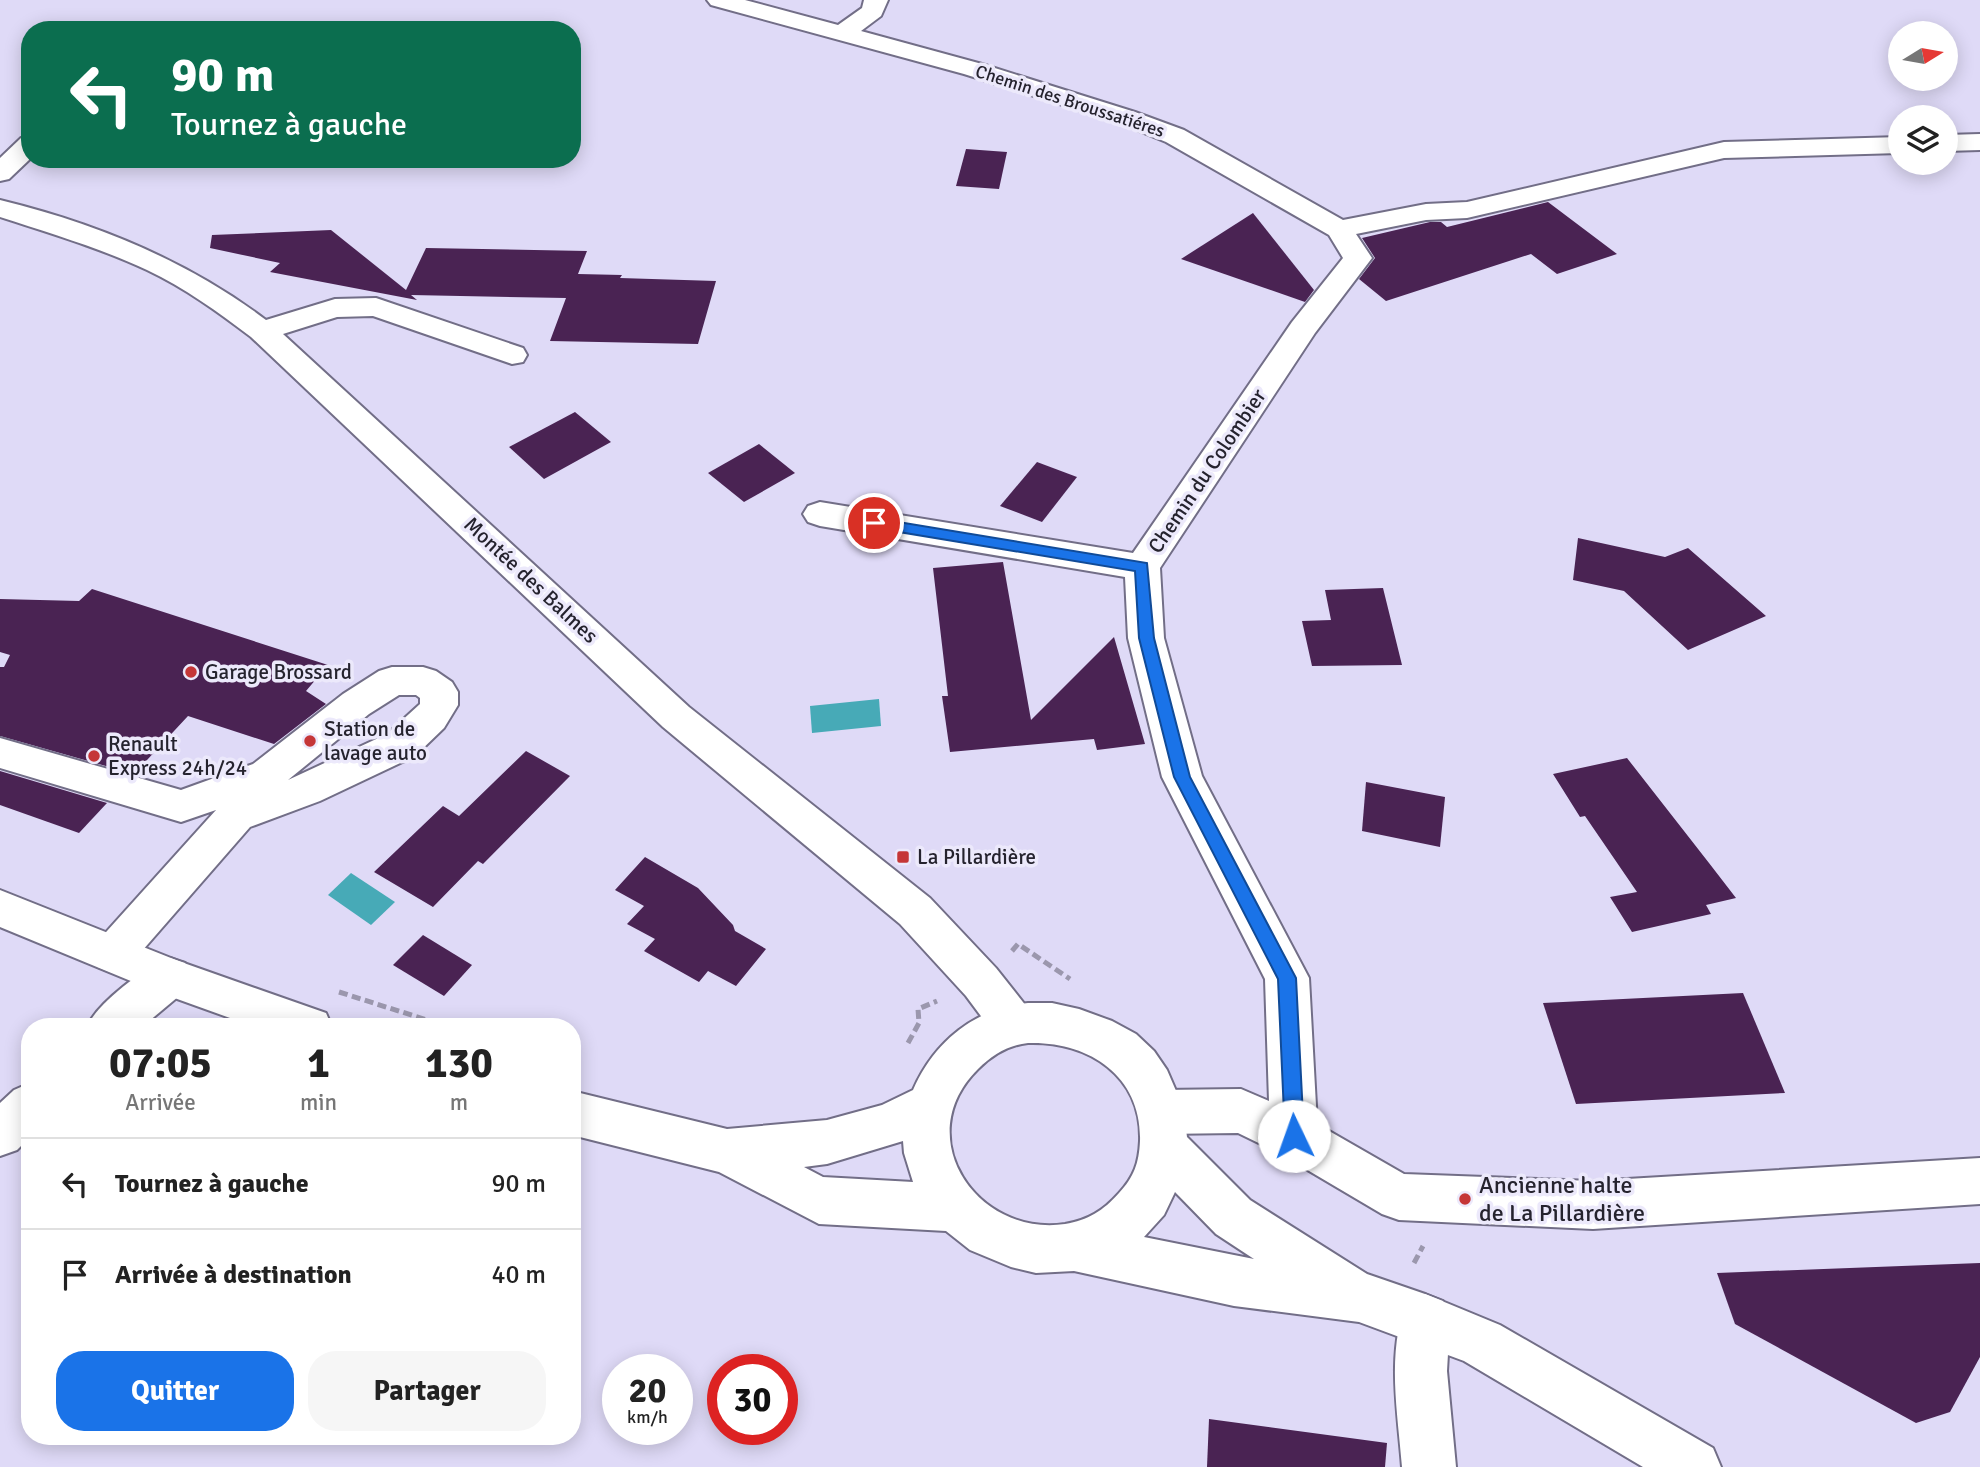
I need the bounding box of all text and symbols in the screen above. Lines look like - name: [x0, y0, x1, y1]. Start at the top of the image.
- north arrow: [1888, 21, 1958, 91]
- map controls: [1888, 21, 1958, 175]
- text: 90 m: [171, 45, 274, 105]
- icon: left: [56, 49, 147, 140]
- street label: Chemin des Broussatiéres: [973, 60, 1167, 142]
- text: Tournez à gauche: [171, 105, 407, 144]
- button: layers: [1888, 105, 1958, 175]
- street label: Chemin du Colombier: [1142, 384, 1272, 558]
- pin: [844, 493, 904, 553]
- icon: arrive: [855, 504, 893, 542]
- street label: Montée des Balmes: [459, 511, 603, 649]
- place label: Garage Brossard: [205, 659, 352, 685]
- marker: Garage Brossard: [183, 664, 199, 680]
- place label: Station de lavage auto: [324, 716, 427, 766]
- place label: Renault Express 24h/24: [108, 731, 247, 781]
- marker: Station de lavage auto: [302, 733, 318, 749]
- marker: Renault Express 24h/24: [86, 748, 102, 764]
- place label: La Pillardière: [917, 844, 1036, 870]
- marker: La Pillardière: [895, 849, 911, 865]
- text: 07:05: [109, 1038, 212, 1089]
- text: 1: [307, 1038, 330, 1089]
- text: 130: [425, 1038, 493, 1089]
- text: Arrivée: [125, 1088, 196, 1117]
- text: min: [300, 1088, 337, 1117]
- text: m: [450, 1088, 468, 1117]
- position arrow: [1257, 1099, 1331, 1173]
- icon: left: [56, 1165, 94, 1203]
- text: Tournez à gauche: [115, 1168, 309, 1200]
- text: 90 m: [491, 1168, 546, 1200]
- place label: Ancienne halte de La Pillardière: [1479, 1170, 1645, 1228]
- marker: Ancienne halte de La Pillardière: [1457, 1191, 1473, 1207]
- icon: arrive: [56, 1256, 94, 1294]
- text: Arrivée à destination: [115, 1259, 352, 1291]
- text: 40 m: [491, 1259, 546, 1291]
- button: Quitter: [56, 1351, 294, 1431]
- button: Partager: [308, 1351, 546, 1431]
- speed limit sign: 30: [707, 1354, 798, 1445]
- text: 20: [629, 1369, 666, 1412]
- text: km/h: [627, 1406, 668, 1428]

